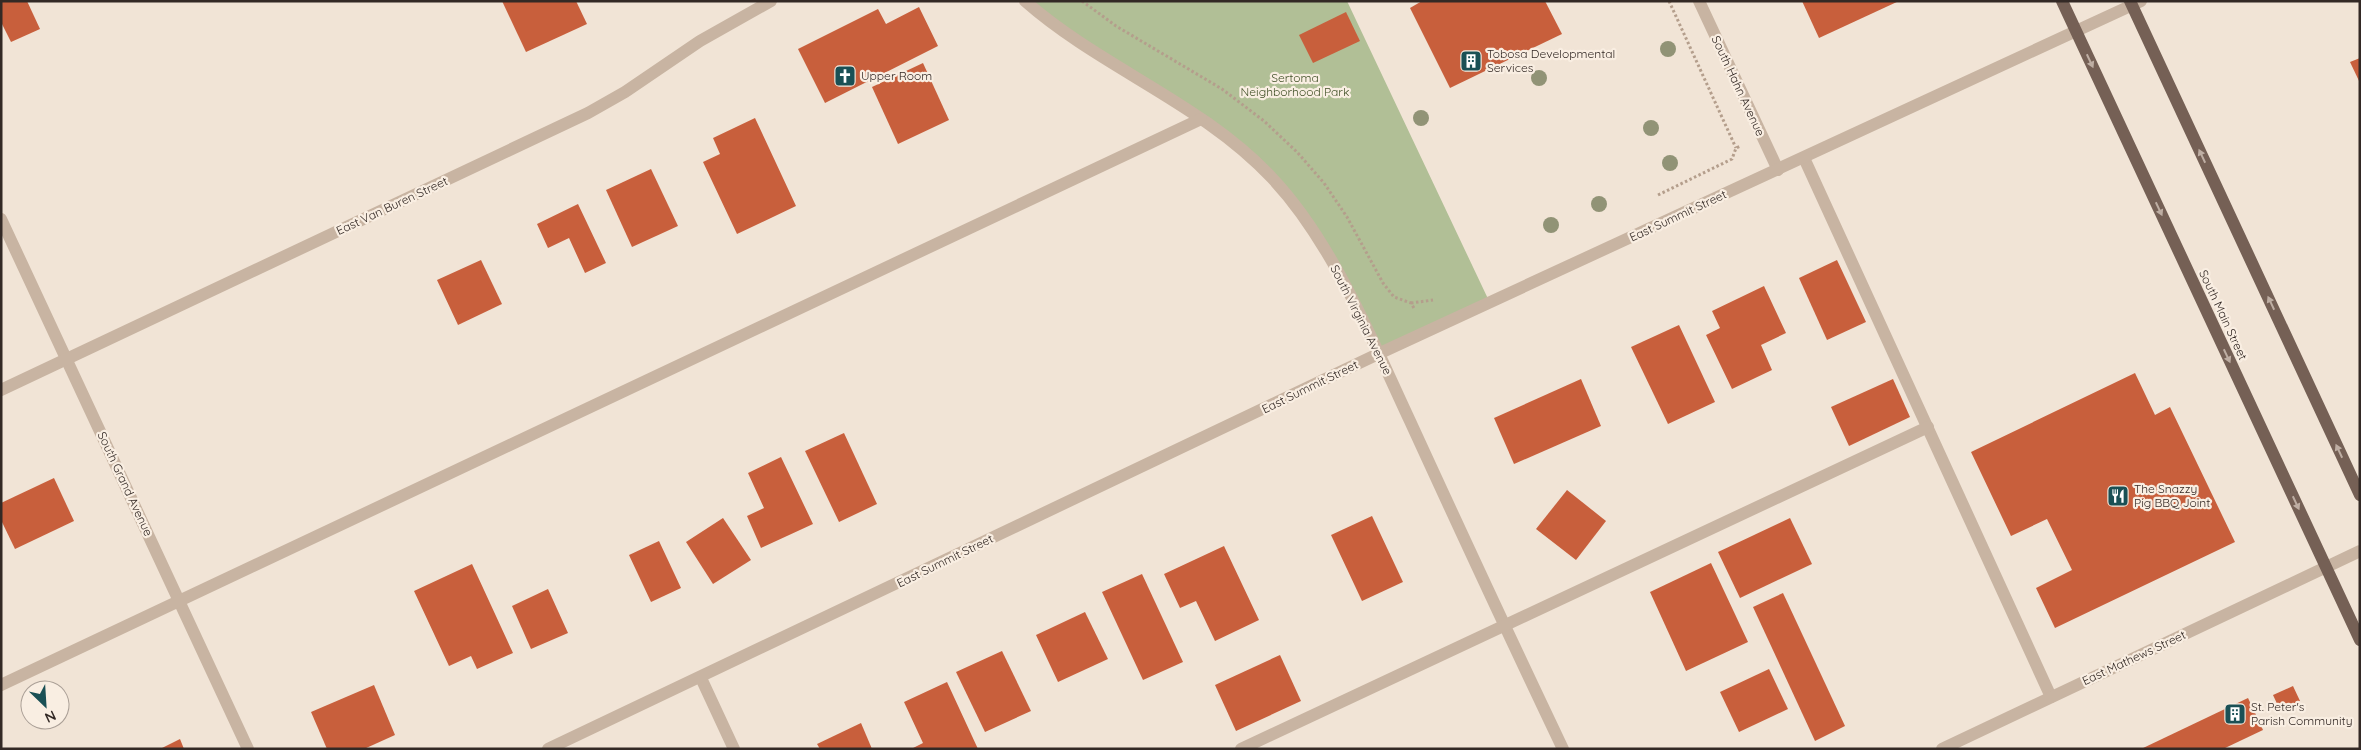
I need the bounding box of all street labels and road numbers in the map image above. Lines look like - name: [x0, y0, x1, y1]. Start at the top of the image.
- street label: South Hahn Avenue: [1709, 33, 1768, 139]
- street label: East Van Buren Street: [334, 173, 450, 238]
- street label: East Summit Street: [1627, 187, 1729, 245]
- street label: South Virginia Avenue: [1327, 262, 1396, 377]
- street label: South Main Street: [2196, 267, 2251, 362]
- street label: East Summit Street: [1259, 357, 1360, 416]
- street label: South Grand Avenue: [95, 429, 156, 539]
- street label: East Summit Street: [894, 531, 995, 590]
- street label: East Mathews Street: [2080, 627, 2188, 688]

